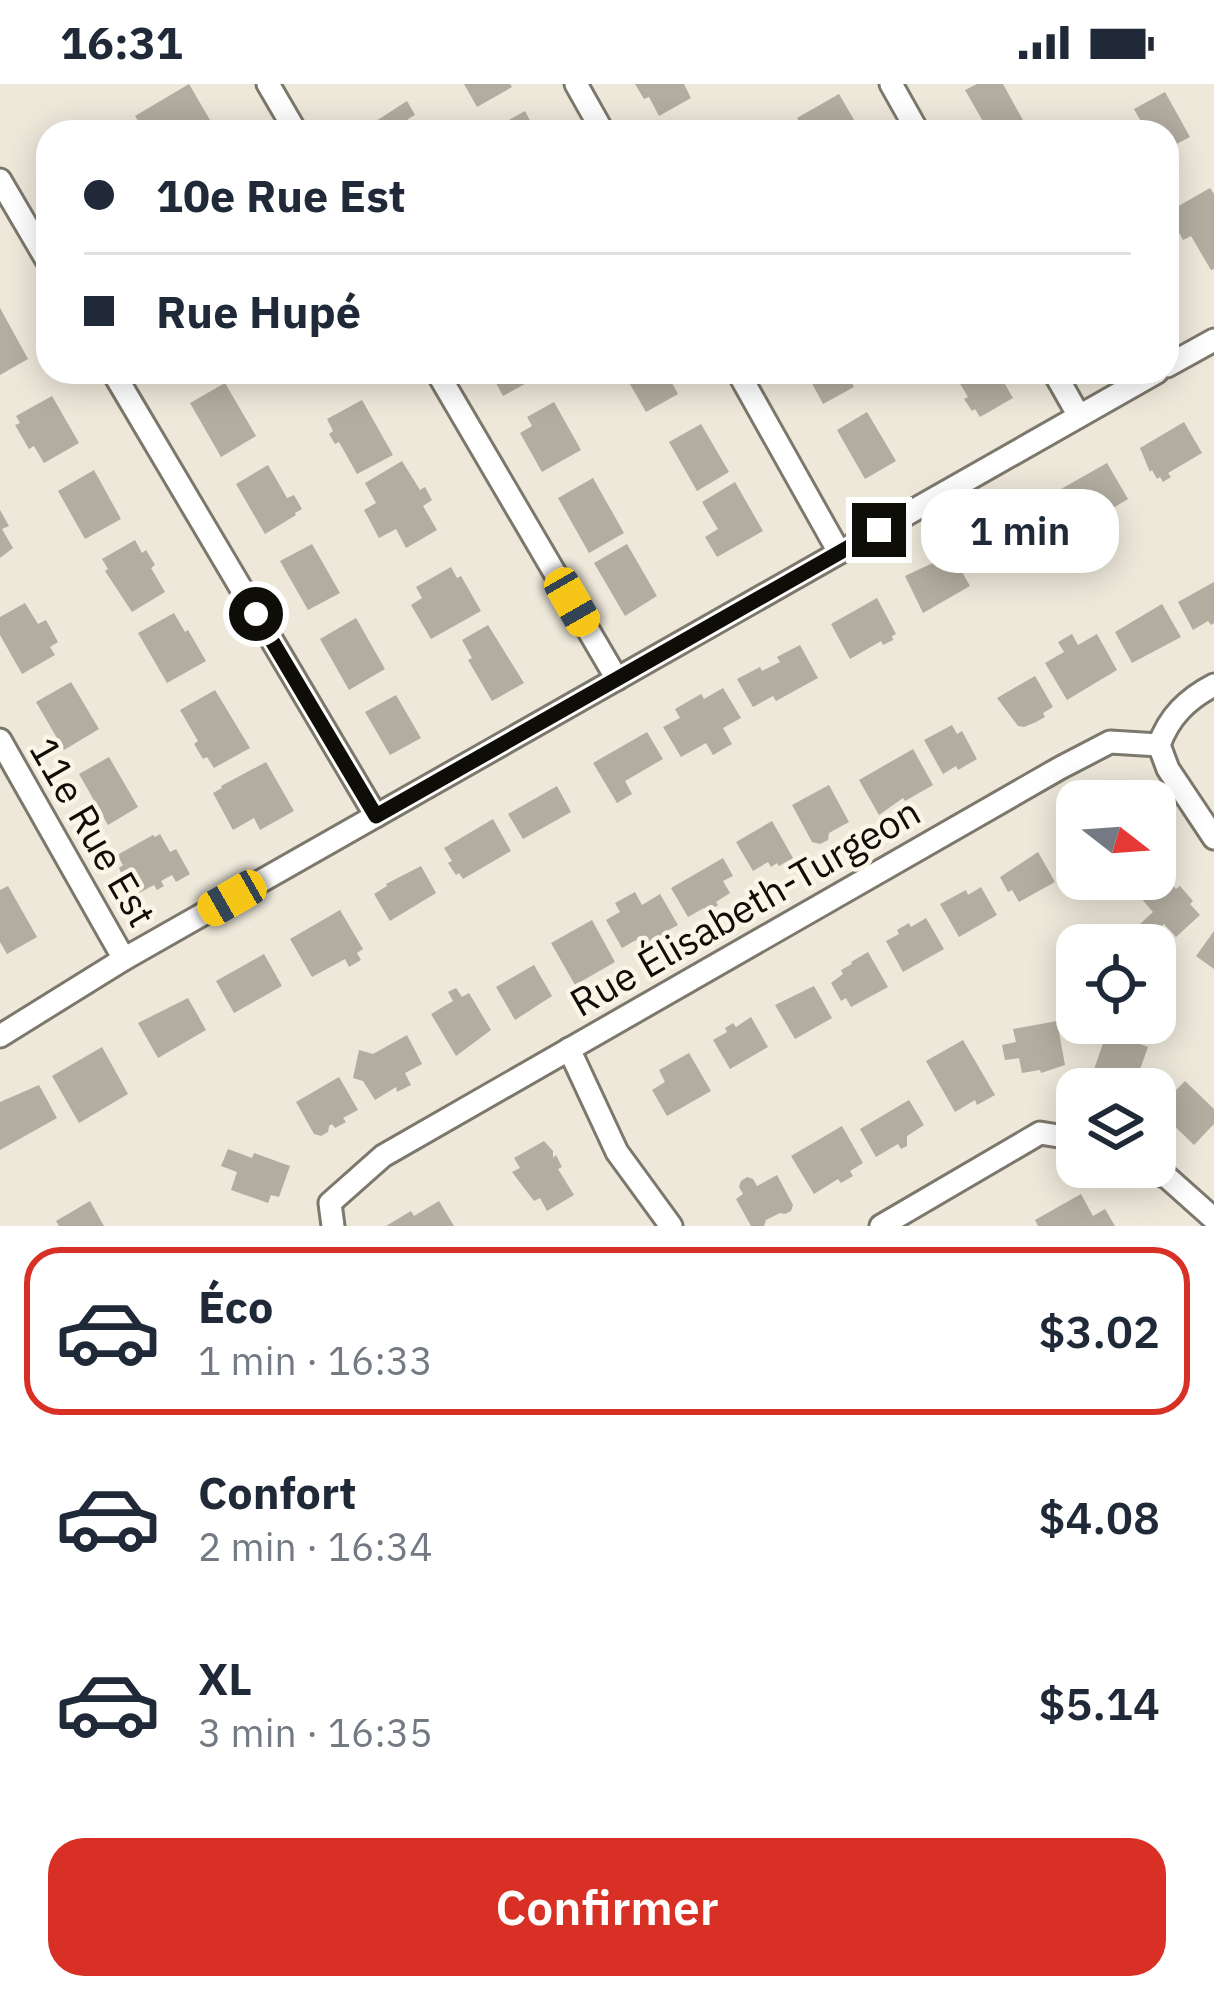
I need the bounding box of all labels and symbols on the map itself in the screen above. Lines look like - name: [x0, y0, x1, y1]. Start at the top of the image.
- callout: 1 min: [921, 488, 1119, 572]
- route end: [852, 503, 906, 557]
- car: [538, 562, 606, 642]
- route start: [229, 587, 283, 641]
- street label: 11e Rue Est: [19, 728, 168, 936]
- north arrow: [1056, 780, 1176, 900]
- street label: Rue Élisabeth-Turgeon: [561, 786, 929, 1028]
- car: [192, 864, 272, 932]

